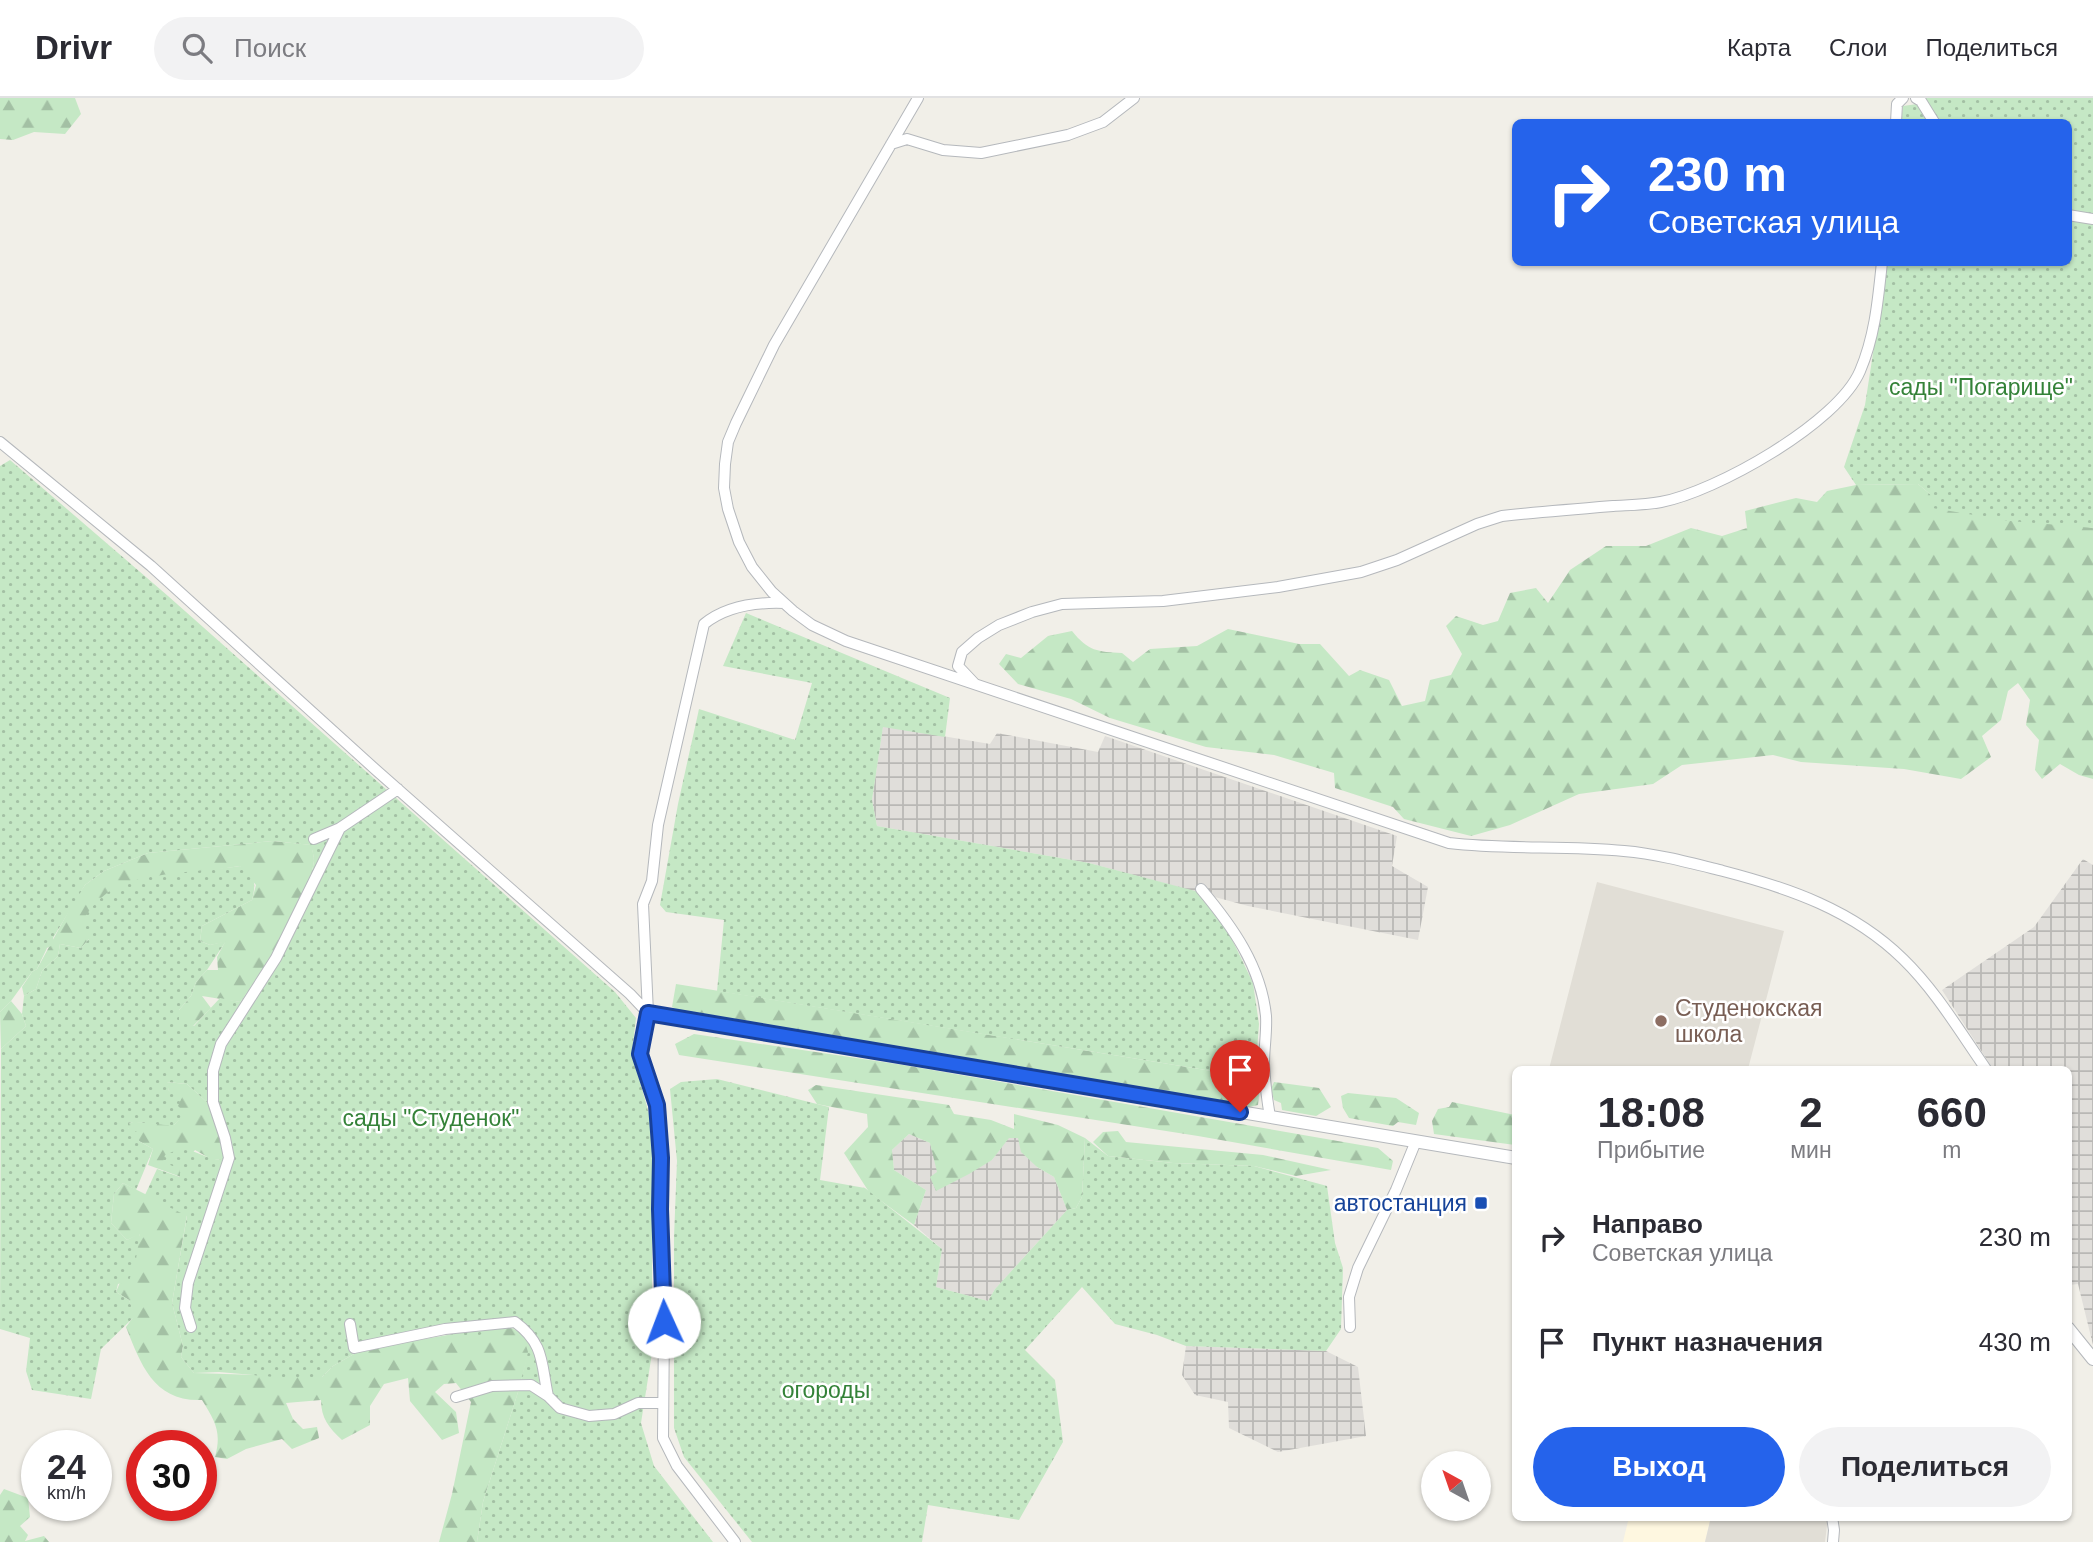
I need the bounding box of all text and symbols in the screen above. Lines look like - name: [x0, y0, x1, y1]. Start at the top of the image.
- search box: [154, 17, 644, 80]
- text: Drivr: [35, 29, 112, 66]
- icon: search: [178, 29, 216, 67]
- text: Поиск: [234, 33, 306, 63]
- text: Карта: [1727, 34, 1791, 61]
- text: Слои: [1829, 34, 1887, 61]
- text: Поделиться: [1925, 34, 2058, 61]
- icon: right: [1533, 147, 1624, 238]
- text: 230 m: [1648, 147, 1787, 201]
- text: Советская улица: [1648, 204, 1899, 240]
- park label: сады "Погарище": [1889, 374, 2073, 400]
- place label: Студенокская школа: [1675, 995, 1822, 1047]
- marker: Студенокская школа: [1653, 1013, 1669, 1029]
- pin: [1210, 1040, 1270, 1112]
- icon: arrive: [1221, 1051, 1259, 1089]
- text: 18:08: [1597, 1089, 1705, 1136]
- text: 2: [1799, 1089, 1823, 1136]
- text: 660: [1917, 1089, 1987, 1136]
- park label: сады "Студенок": [343, 1105, 519, 1131]
- text: Прибытие: [1597, 1137, 1705, 1163]
- text: мин: [1790, 1137, 1832, 1163]
- text: m: [1942, 1137, 1961, 1163]
- place label: автостанция: [1334, 1190, 1467, 1216]
- marker: автостанция: [1473, 1195, 1489, 1211]
- text: Направо: [1592, 1209, 1703, 1239]
- icon: right: [1533, 1219, 1571, 1257]
- text: 230 m: [1979, 1222, 2051, 1252]
- text: Советская улица: [1592, 1240, 1773, 1266]
- position arrow: [627, 1285, 701, 1359]
- icon: arrive: [1533, 1324, 1571, 1362]
- text: Пункт назначения: [1592, 1327, 1823, 1357]
- text: 430 m: [1979, 1327, 2051, 1357]
- park label: огороды: [782, 1377, 870, 1403]
- button: Выход: [1533, 1427, 1785, 1507]
- button: Поделиться: [1799, 1427, 2051, 1507]
- speed limit sign: 30: [126, 1430, 217, 1521]
- text: 24: [47, 1447, 86, 1486]
- north arrow: [1421, 1451, 1491, 1521]
- map controls: [1421, 1451, 1491, 1521]
- text: km/h: [47, 1483, 86, 1503]

